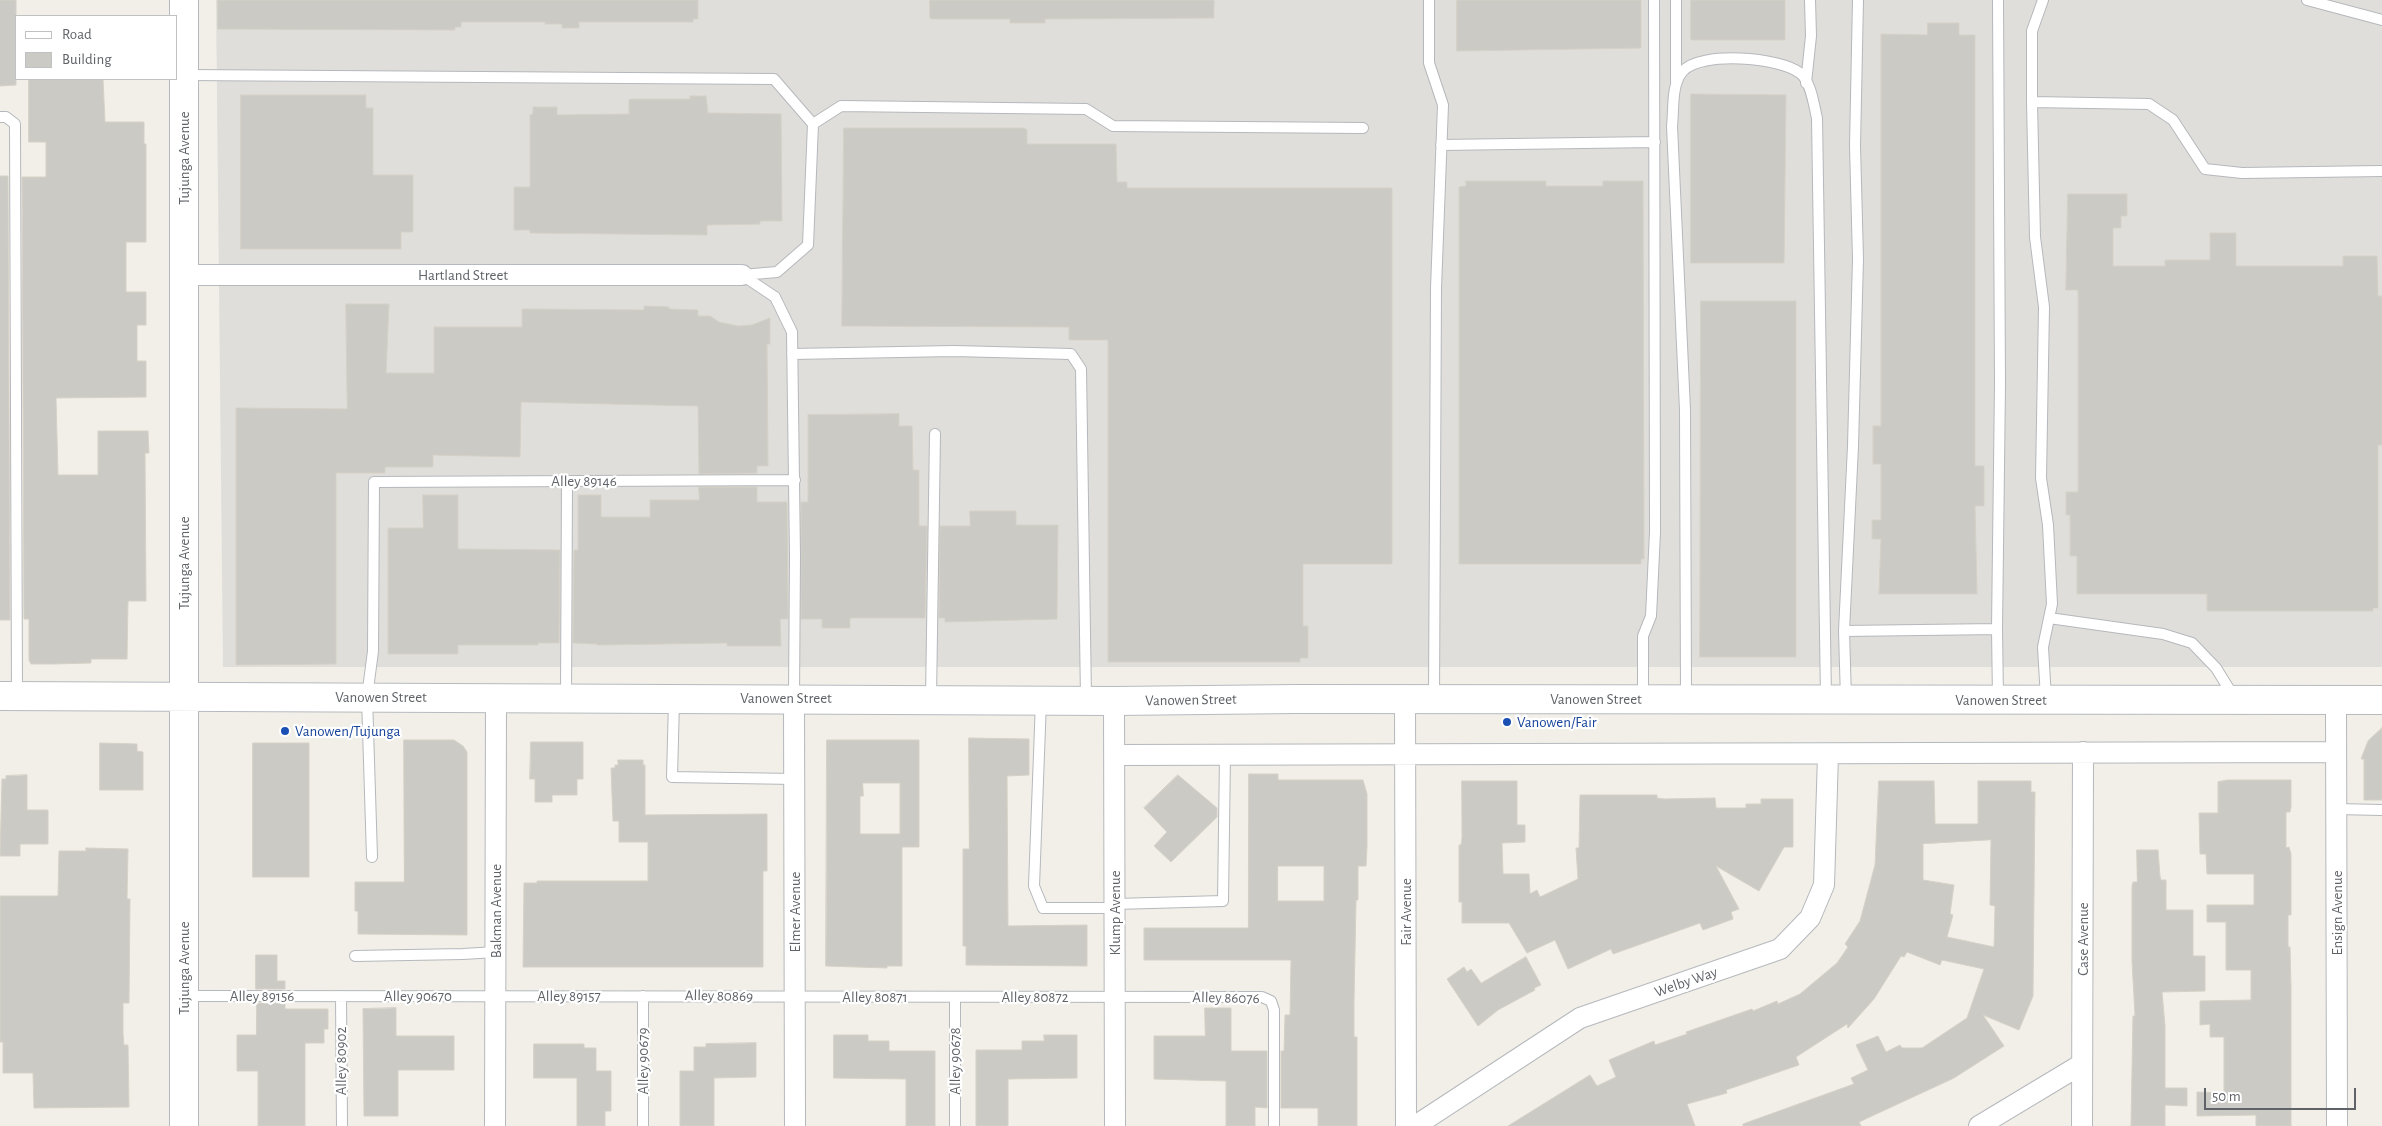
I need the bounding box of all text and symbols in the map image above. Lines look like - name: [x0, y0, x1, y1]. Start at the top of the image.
- legend: [15, 15, 178, 80]
- text: Road: [62, 27, 92, 42]
- text: Building: [62, 52, 112, 67]
- street label: Tujunga Avenue: [175, 111, 193, 205]
- street label: Hartland Street: [418, 266, 508, 284]
- street label: Alley 89146: [551, 472, 617, 490]
- street label: Tujunga Avenue: [175, 516, 193, 610]
- street label: Vanowen Street: [335, 688, 427, 706]
- street label: Vanowen Street: [740, 689, 832, 707]
- street label: Vanowen Street: [1145, 690, 1237, 710]
- street label: Vanowen Street: [1550, 690, 1642, 708]
- street label: Vanowen Street: [1955, 691, 2047, 709]
- place label: Vanowen/Fair: [1517, 713, 1597, 731]
- marker: Vanowen/Fair: [1501, 716, 1513, 728]
- place label: Vanowen/Tujunga: [295, 722, 400, 740]
- marker: Vanowen/Tujunga: [279, 725, 291, 737]
- street label: Bakman Avenue: [487, 864, 505, 958]
- street label: Klump Avenue: [1106, 870, 1124, 956]
- street label: Ensign Avenue: [2328, 870, 2346, 956]
- street label: Elmer Avenue: [786, 872, 804, 952]
- street label: Fair Avenue: [1397, 878, 1415, 946]
- street label: Case Avenue: [2074, 902, 2092, 976]
- street label: Tujunga Avenue: [175, 921, 193, 1015]
- street label: Welby Way: [1652, 963, 1720, 1001]
- street label: Alley 80869: [685, 986, 753, 1006]
- street label: Alley 89156: [230, 987, 294, 1005]
- street label: Alley 90670: [384, 987, 452, 1005]
- street label: Alley 89157: [537, 987, 601, 1005]
- street label: Alley 80871: [842, 988, 908, 1006]
- street label: Alley 80872: [1001, 988, 1069, 1006]
- street label: Alley 86076: [1192, 988, 1260, 1008]
- street label: Alley 80902: [332, 1027, 350, 1095]
- street label: Alley 90679: [634, 1027, 652, 1095]
- street label: Alley 90678: [946, 1027, 964, 1095]
- scale bar: [2207, 1078, 2360, 1110]
- text: 50 m: [2212, 1089, 2241, 1104]

